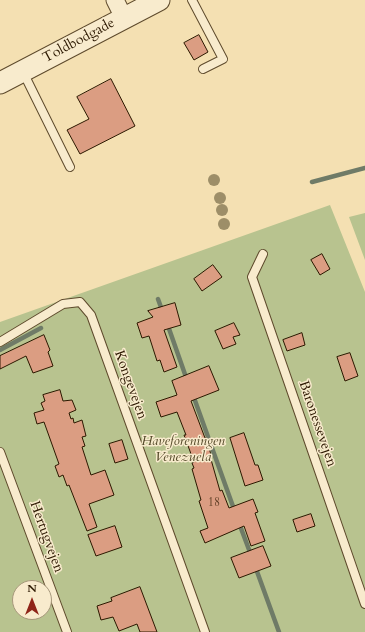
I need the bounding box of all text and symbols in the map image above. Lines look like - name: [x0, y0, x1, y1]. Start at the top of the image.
- street label: Toldbodgade: [40, 15, 118, 67]
- street label: Kongevejen: [110, 348, 150, 422]
- street label: Baronessevejen: [294, 379, 340, 469]
- park label: Haveforeningen Venezuela: [141, 434, 225, 466]
- house number: 18: [208, 496, 220, 510]
- street label: Hertugvejen: [25, 499, 67, 575]
- north arrow: [12, 580, 52, 620]
- text: N: [27, 581, 37, 596]

